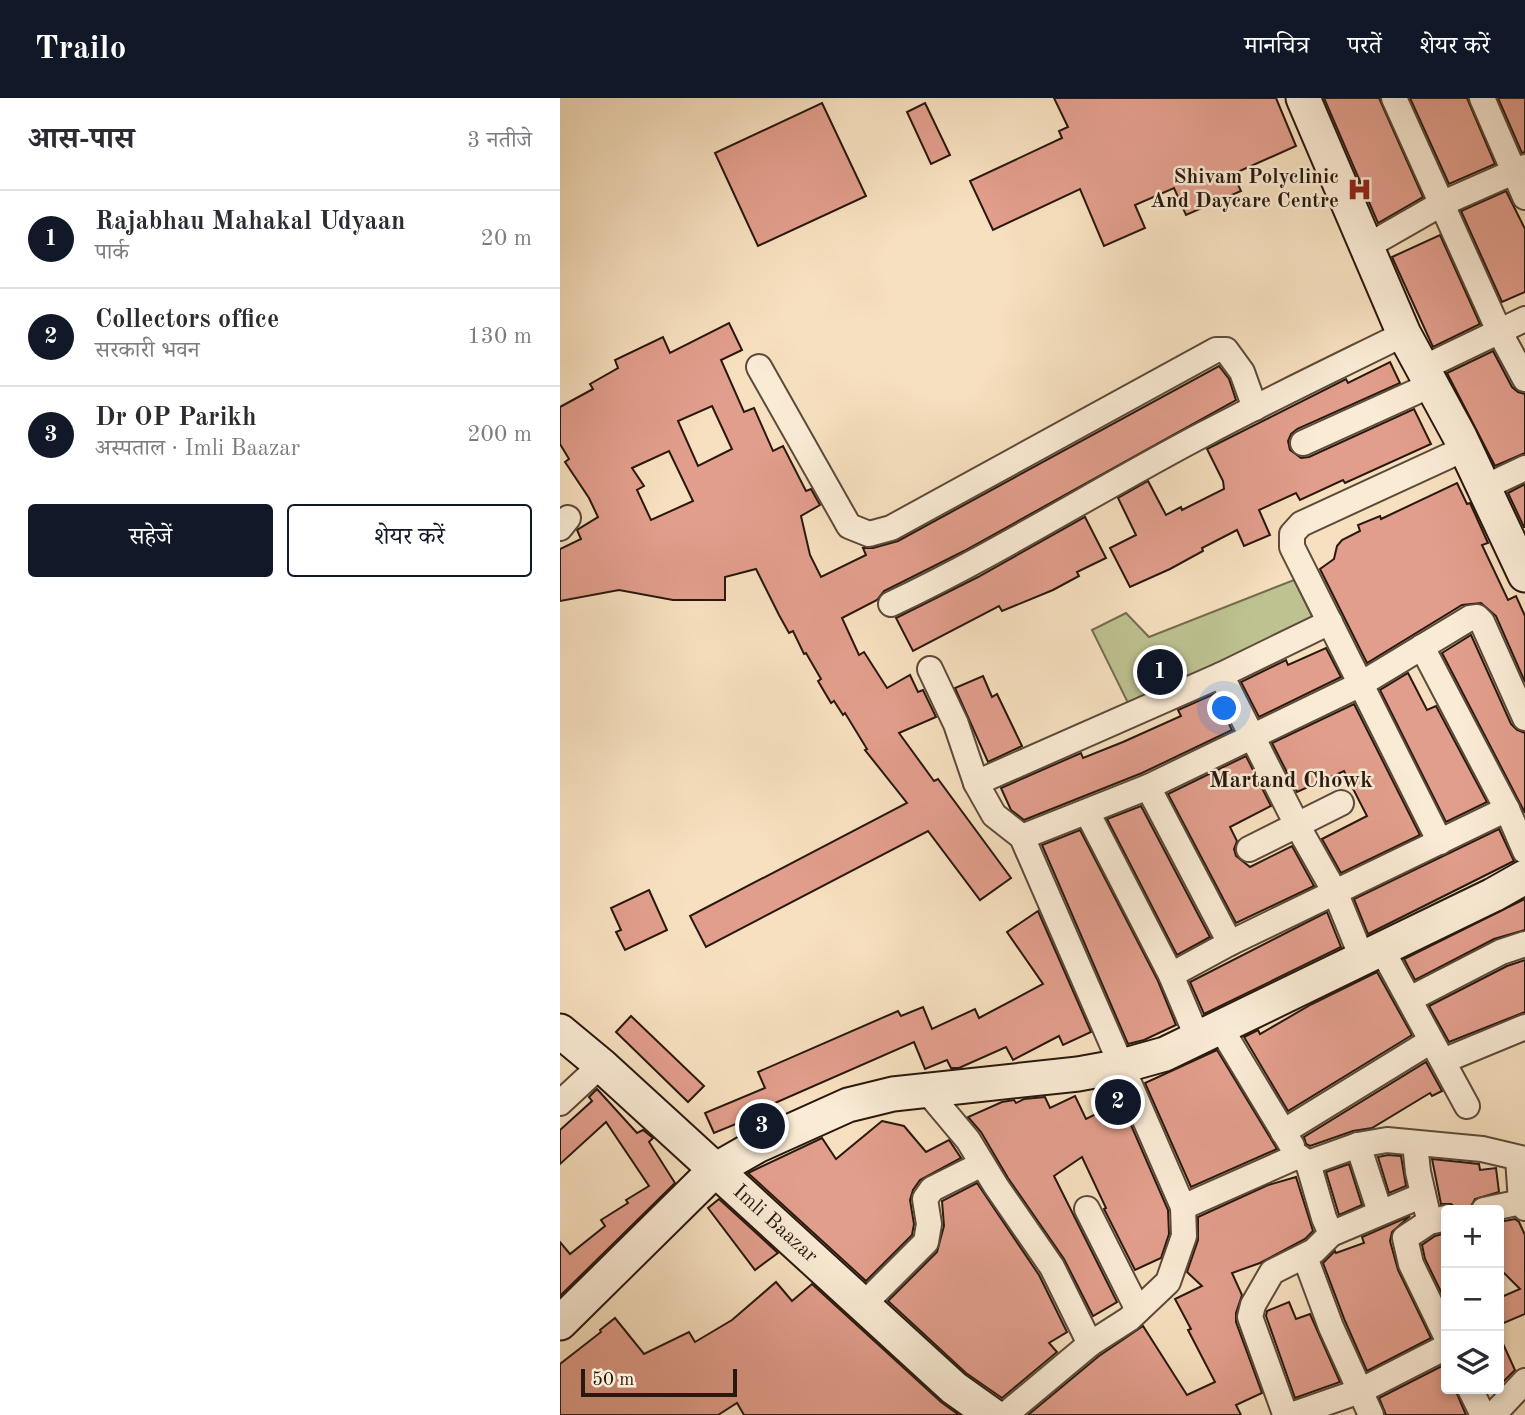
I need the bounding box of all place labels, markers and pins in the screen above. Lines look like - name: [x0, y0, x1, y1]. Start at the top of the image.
- place label: Shivam Polyclinic And Daycare Centre: [1150, 167, 1339, 212]
- hospital icon: Shivam Polyclinic And Daycare Centre: [1345, 175, 1373, 203]
- pin: 1: [1137, 646, 1183, 698]
- pin: 2: [1095, 1076, 1141, 1128]
- pin: 3: [739, 1100, 785, 1152]

